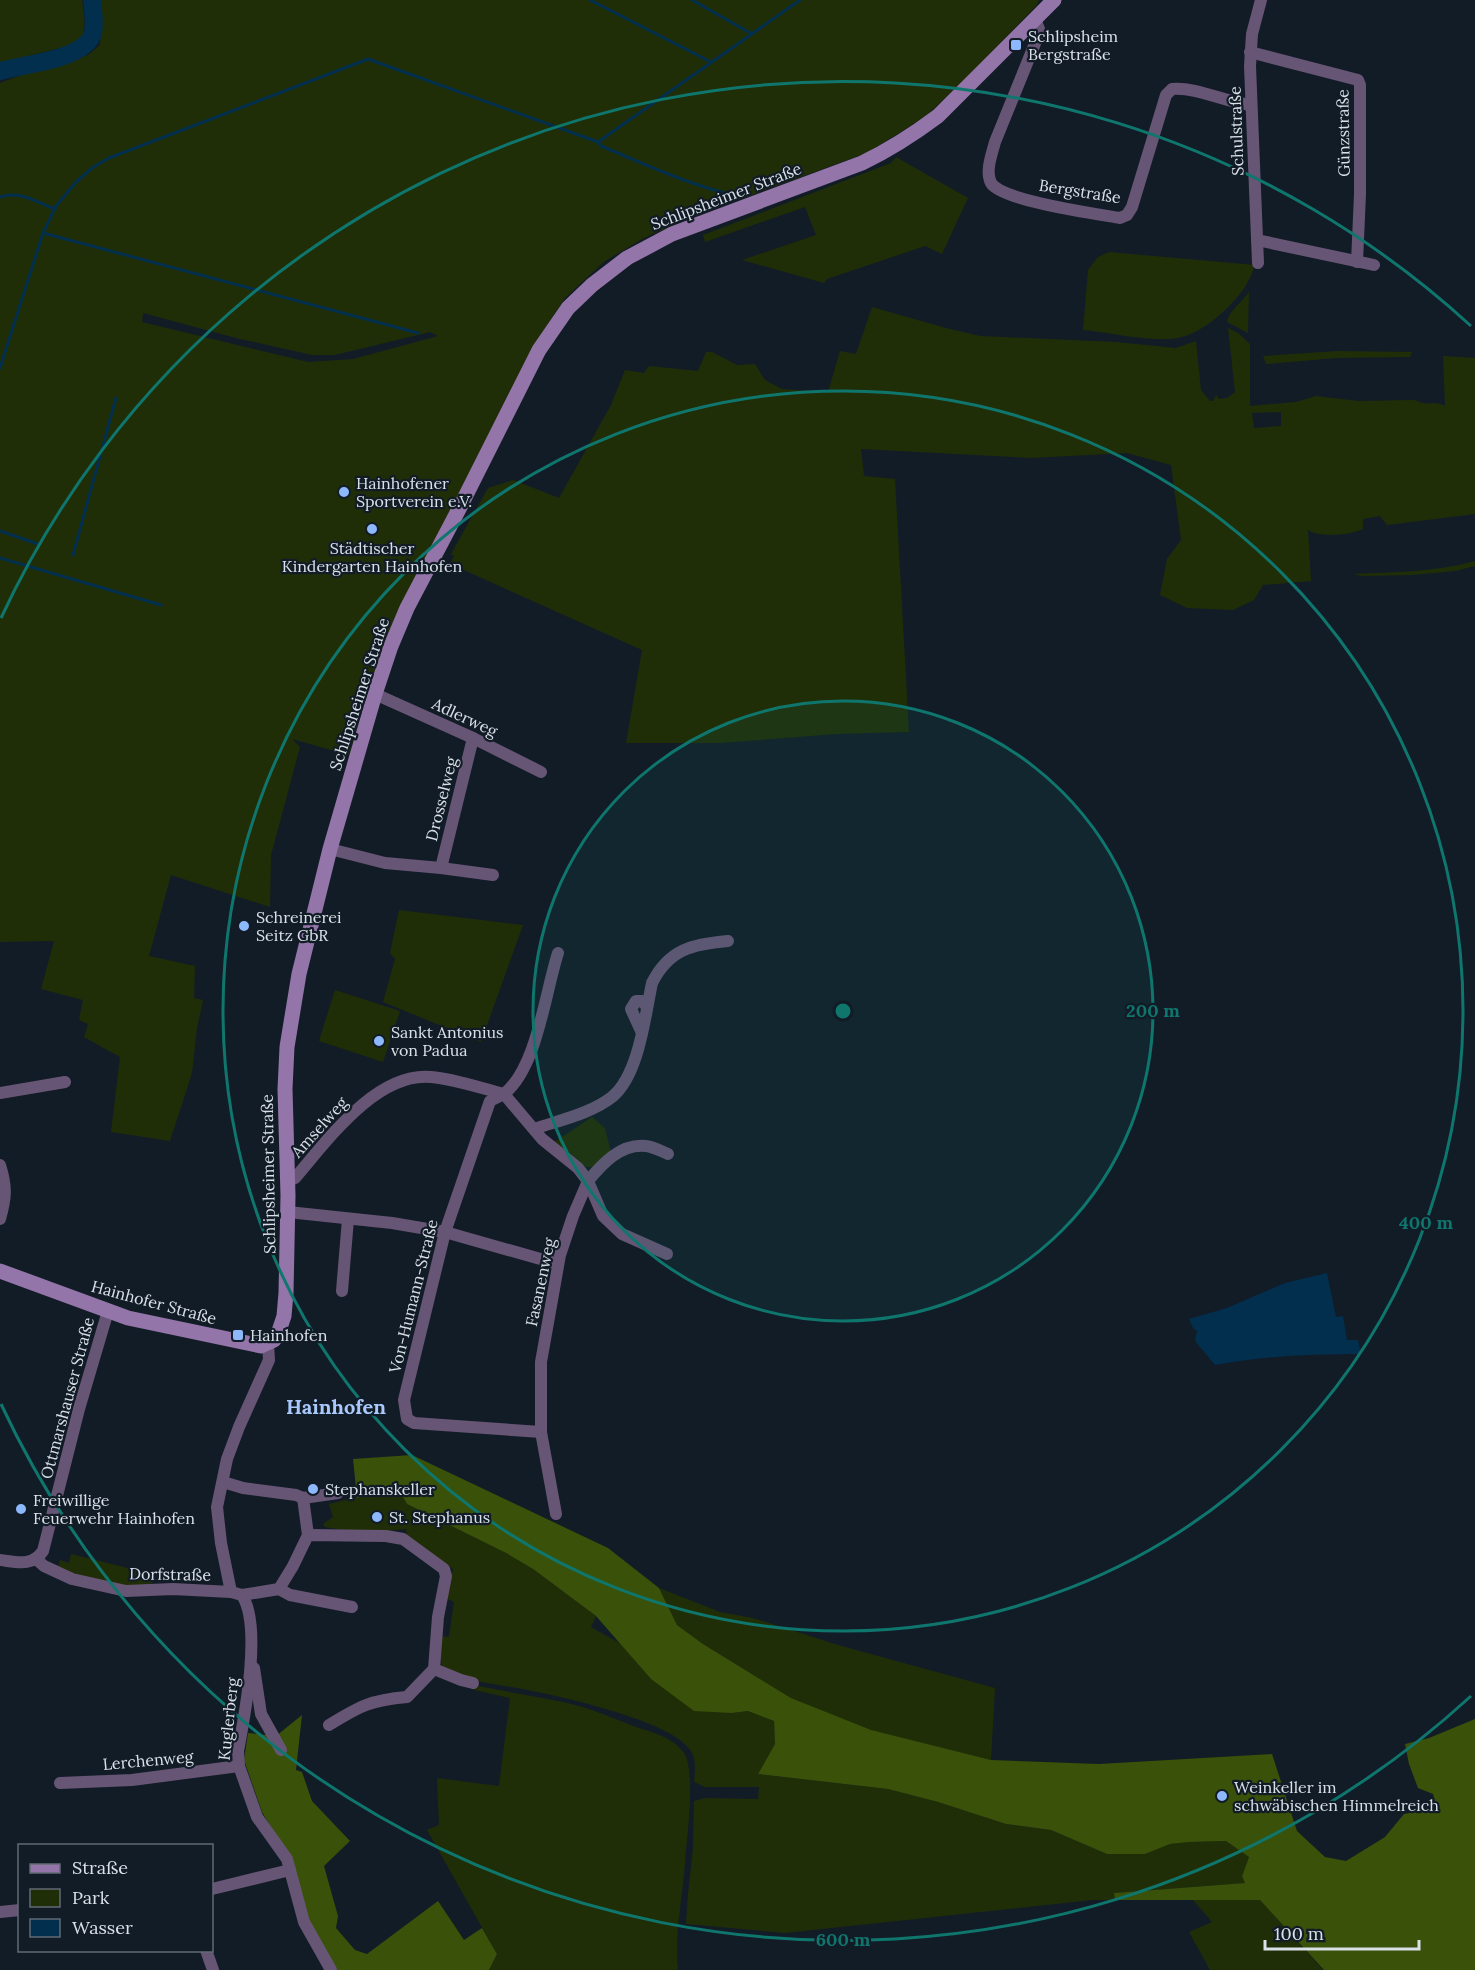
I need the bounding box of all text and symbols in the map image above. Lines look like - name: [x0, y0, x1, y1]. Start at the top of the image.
- place label: Schlipsheim Bergstraße: [1028, 26, 1118, 64]
- marker: Schlipsheim Bergstraße: [1009, 38, 1023, 52]
- street label: Schulstraße: [1224, 86, 1248, 176]
- street label: Günzstraße: [1332, 89, 1354, 177]
- street label: Schlipsheimer Straße: [648, 158, 804, 234]
- street label: Bergstraße: [1038, 175, 1123, 207]
- place label: Hainhofener Sportverein e.V.: [356, 473, 472, 511]
- marker: Hainhofener Sportverein e.V.: [337, 485, 351, 499]
- marker: Städtischer Kindergarten Hainhofen: [365, 522, 379, 536]
- place label: Städtischer Kindergarten Hainhofen: [282, 538, 463, 576]
- street label: Schlipsheimer Straße: [325, 615, 393, 773]
- street label: Adlerweg: [428, 693, 502, 741]
- street label: Drosselweg: [421, 754, 461, 843]
- place label: Schreinerei Seitz GbR: [256, 907, 342, 945]
- marker: Schreinerei Seitz GbR: [237, 919, 251, 933]
- text: 200 m: [1126, 999, 1180, 1022]
- centre of rings: [833, 1001, 853, 1021]
- place label: Sankt Antonius von Padua: [391, 1022, 503, 1060]
- marker: Sankt Antonius von Padua: [372, 1034, 386, 1048]
- street label: Amselweg: [286, 1092, 352, 1162]
- street label: Schlipsheimer Straße: [257, 1094, 279, 1254]
- text: 400 m: [1399, 1211, 1453, 1234]
- street label: Von-Humann-Straße: [384, 1217, 442, 1376]
- street label: Fasanenweg: [521, 1235, 559, 1328]
- street label: Hainhofer Straße: [89, 1276, 219, 1328]
- street label: Ottmarshauser Straße: [36, 1315, 98, 1481]
- place label: Hainhofen: [250, 1325, 328, 1345]
- marker: Hainhofen: [231, 1328, 245, 1342]
- district label: Hainhofen: [286, 1394, 386, 1419]
- place label: Stephanskeller: [325, 1479, 435, 1499]
- marker: Stephanskeller: [306, 1482, 320, 1496]
- place label: Freiwillige Feuerwehr Hainhofen: [33, 1490, 195, 1528]
- marker: Freiwillige Feuerwehr Hainhofen: [14, 1502, 28, 1516]
- place label: St. Stephanus: [389, 1507, 490, 1527]
- marker: St. Stephanus: [370, 1510, 384, 1524]
- street label: Dorfstraße: [129, 1563, 211, 1585]
- street label: Kuglerberg: [214, 1675, 242, 1761]
- street label: Lerchenweg: [102, 1746, 195, 1774]
- place label: Weinkeller im schwäbischen Himmelreich: [1234, 1777, 1439, 1815]
- marker: Weinkeller im schwäbischen Himmelreich: [1215, 1789, 1229, 1803]
- legend: [18, 1844, 213, 1952]
- text: Straße: [72, 1856, 128, 1879]
- text: Park: [72, 1886, 110, 1909]
- scale bar: [1265, 1913, 1420, 1951]
- text: Wasser: [72, 1916, 133, 1939]
- text: 100 m: [1274, 1922, 1324, 1945]
- text: 600 m: [816, 1928, 871, 1951]

